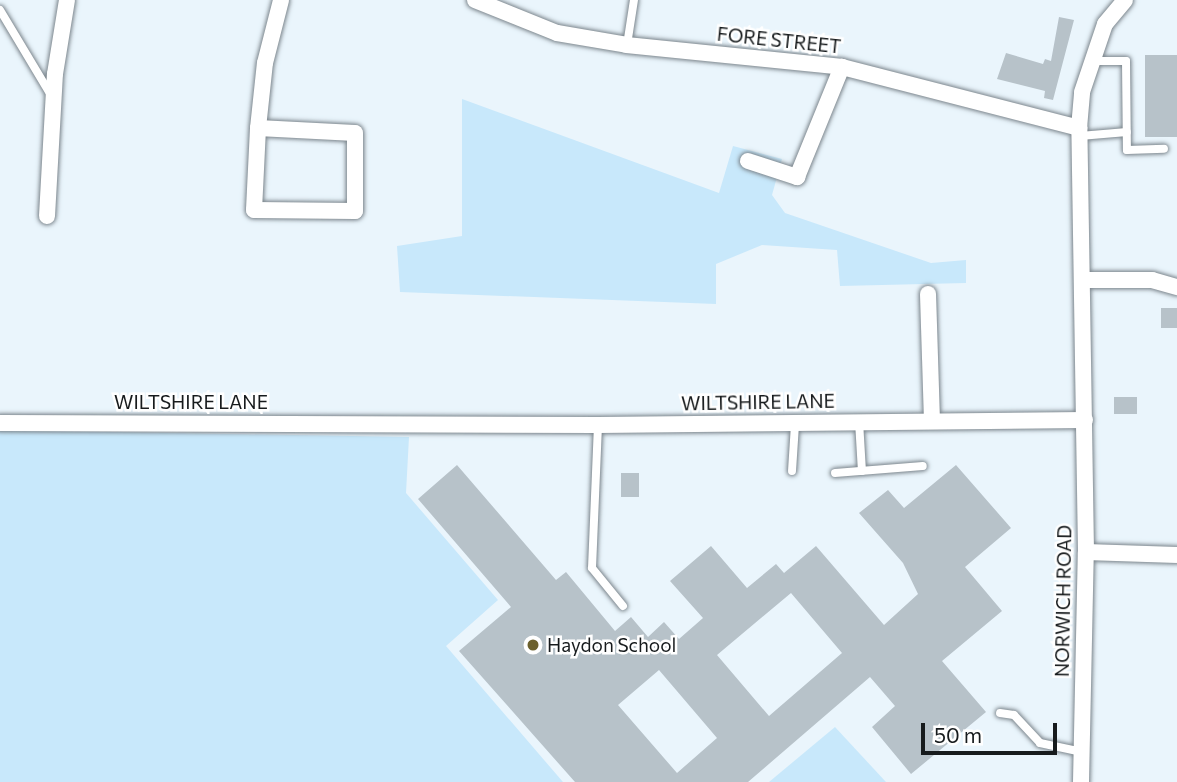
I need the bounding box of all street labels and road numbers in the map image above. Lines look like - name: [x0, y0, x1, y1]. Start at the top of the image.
- street label: FORE STREET: [716, 22, 842, 58]
- street label: WILTSHIRE LANE: [681, 389, 835, 415]
- street label: WILTSHIRE LANE: [114, 391, 268, 413]
- street label: NORWICH ROAD: [1050, 525, 1076, 677]

